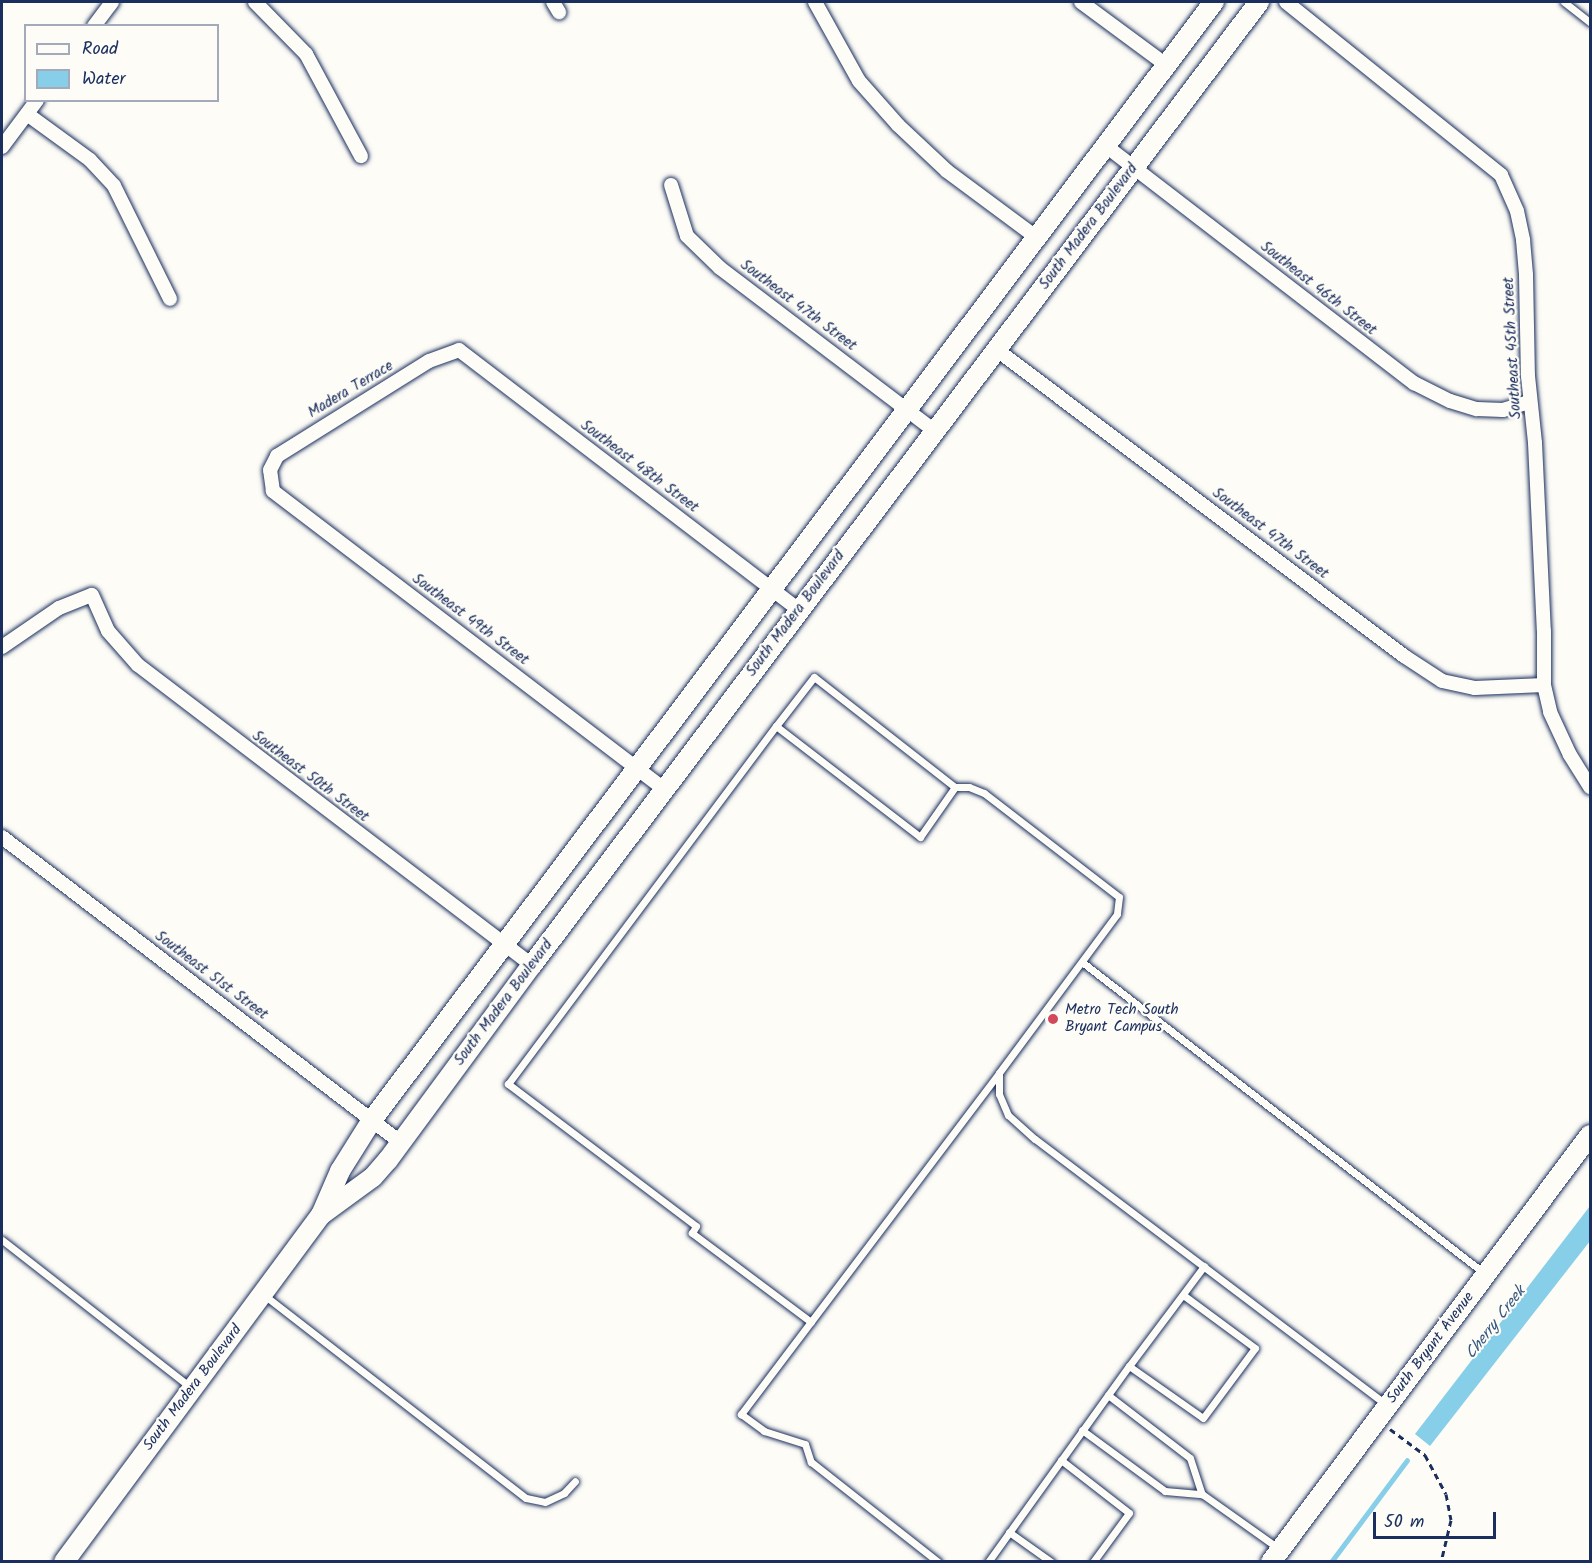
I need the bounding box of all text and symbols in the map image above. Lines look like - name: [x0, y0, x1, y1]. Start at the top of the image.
- legend: [24, 24, 219, 102]
- text: Road: [82, 35, 118, 64]
- text: Water: [82, 65, 126, 94]
- street label: South Madera Boulevard: [1036, 161, 1142, 293]
- street label: Southeast 46th Street: [1256, 238, 1380, 340]
- street label: Southeast 47th Street: [736, 256, 860, 356]
- street label: Southeast 45th Street: [1500, 277, 1526, 419]
- street label: Madera Terrace: [305, 357, 397, 423]
- street label: Southeast 48th Street: [576, 417, 702, 517]
- street label: Southeast 47th Street: [1208, 484, 1332, 584]
- street label: South Madera Boulevard: [743, 548, 849, 680]
- street label: Southeast 49th Street: [408, 570, 532, 670]
- street label: Southeast 50th Street: [248, 727, 372, 827]
- street label: Southeast 51st Street: [151, 928, 271, 1024]
- street label: South Madera Boulevard: [451, 937, 557, 1069]
- place label: Metro Tech South Bryant Campus: [1065, 1001, 1178, 1036]
- marker: Metro Tech South Bryant Campus: [1046, 1012, 1060, 1026]
- water label: Cherry Creek: [1462, 1283, 1530, 1363]
- street label: South Bryant Avenue: [1383, 1289, 1479, 1407]
- street label: South Madera Boulevard: [140, 1322, 246, 1454]
- scale bar: [1376, 1500, 1499, 1538]
- text: 50 m: [1384, 1508, 1424, 1537]

